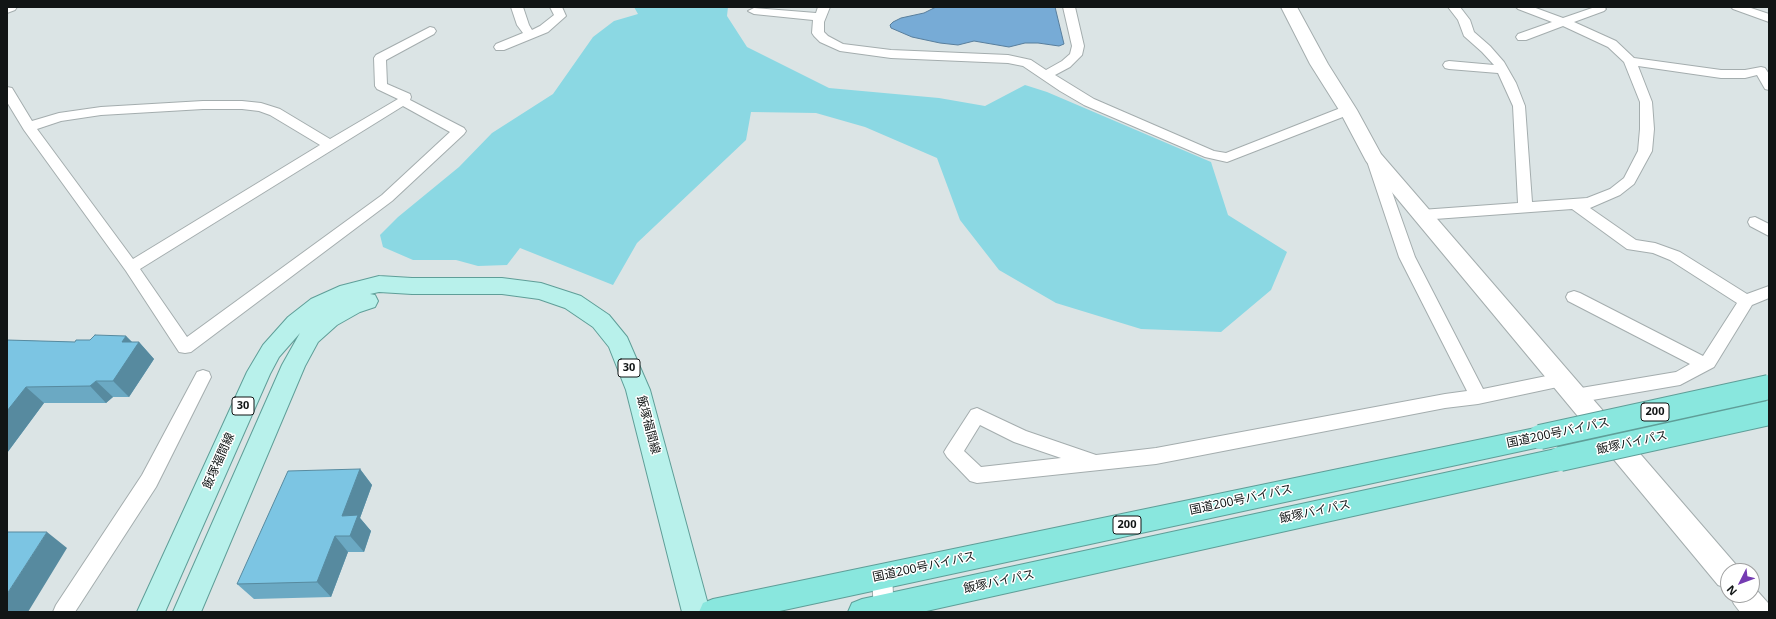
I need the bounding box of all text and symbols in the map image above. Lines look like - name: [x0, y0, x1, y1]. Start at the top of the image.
- road number: 30: [618, 359, 640, 377]
- street label: 飯塚福間線: [633, 394, 663, 456]
- road number: 30: [232, 397, 254, 415]
- road number: 200: [1641, 403, 1669, 421]
- street label: 国道200号バイパス: [1505, 415, 1611, 451]
- street label: 飯塚バイパス: [1595, 428, 1669, 458]
- street label: 飯塚福間線: [200, 431, 238, 491]
- street label: 国道200号バイパス: [1188, 482, 1294, 518]
- street label: 飯塚バイパス: [1278, 497, 1352, 527]
- road number: 200: [1113, 516, 1141, 534]
- street label: 国道200号バイパス: [871, 549, 977, 585]
- north arrow: [1720, 563, 1760, 603]
- street label: 飯塚バイパス: [962, 567, 1036, 597]
- text: N: [1723, 582, 1740, 599]

